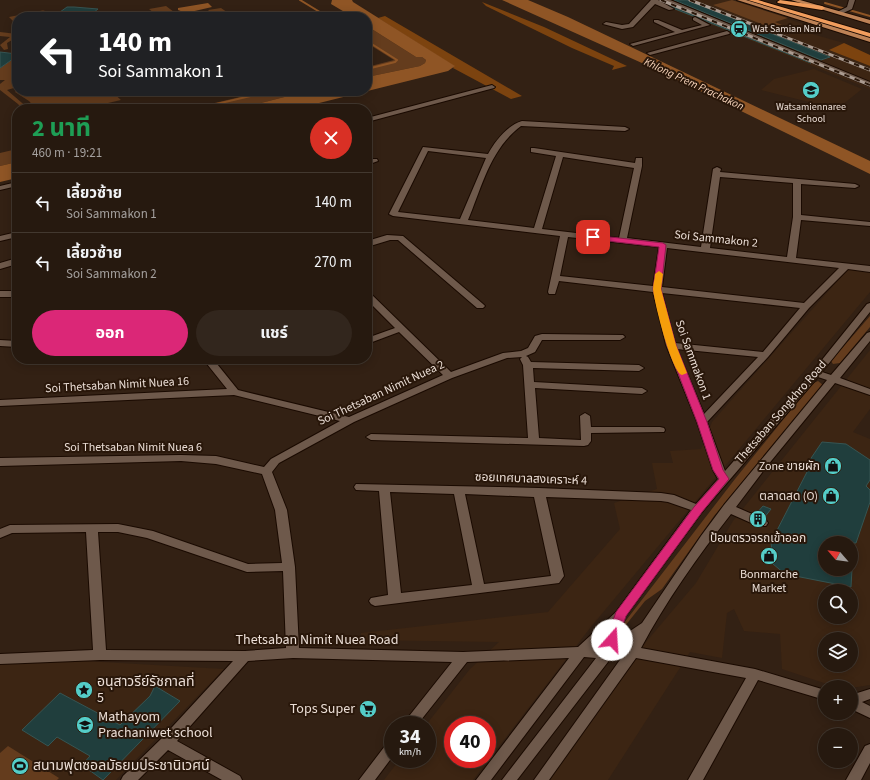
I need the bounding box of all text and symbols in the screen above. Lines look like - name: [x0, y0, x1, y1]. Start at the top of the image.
- station icon: Wat Samian Nari: [729, 19, 749, 39]
- text: 140 m: [98, 22, 172, 62]
- place label: Wat Samian Nari: [752, 22, 821, 36]
- icon: left: [32, 28, 84, 80]
- water label: Khlong Prem Prachakon: [642, 54, 747, 114]
- text: Soi Sammakon 1: [98, 59, 224, 84]
- school or university icon: Watsamiennaree School: [801, 80, 821, 100]
- place label: Watsamiennaree School: [776, 100, 846, 126]
- text: 2 นาที: [32, 111, 91, 146]
- button: close: [310, 117, 352, 159]
- text: 460 m · 19:21: [32, 144, 102, 162]
- text: เลี้ยวซ้าย: [66, 183, 122, 204]
- icon: left: [32, 192, 54, 214]
- text: 140 m: [314, 192, 352, 213]
- text: Soi Sammakon 1: [66, 205, 157, 223]
- pin: [576, 220, 610, 254]
- icon: arrive: [582, 226, 604, 248]
- street label: Soi Sammakon 2: [673, 226, 759, 252]
- text: เลี้ยวซ้าย: [66, 243, 122, 264]
- icon: left: [32, 252, 54, 274]
- text: 270 m: [314, 252, 352, 273]
- text: Soi Sammakon 2: [66, 265, 157, 283]
- button: ออก: [32, 310, 188, 356]
- button: แชร์: [196, 310, 352, 356]
- street label: Soi Sammakon 1: [671, 318, 715, 402]
- street label: Soi Thetsaban Nimit Nuea 2: [315, 356, 447, 430]
- street label: Thetsaban Songkhro Road: [731, 357, 831, 467]
- street label: Soi Thetsaban Nimit Nuea 16: [45, 373, 189, 397]
- street label: Soi Thetsaban Nimit Nuea 6: [64, 439, 202, 456]
- shop icon: Zone ขายผัก: [823, 456, 843, 476]
- place label: Zone ขายผัก: [759, 458, 820, 475]
- street label: ซอยเทศบาลสงเคราะห์ 4: [475, 469, 587, 489]
- shop icon: ตลาดสด (O): [821, 486, 841, 506]
- place label: ตลาดสด (O): [759, 488, 818, 505]
- building icon: ป้อมตรวจรถเข้าออก: [748, 509, 768, 529]
- place label: ป้อมตรวจรถเข้าออก: [710, 530, 806, 547]
- north arrow: [818, 536, 858, 576]
- map controls: [818, 536, 858, 768]
- shop icon: Bonmarche Market: [759, 546, 779, 566]
- place label: Bonmarche Market: [740, 566, 798, 597]
- button: search: [818, 584, 858, 624]
- position arrow: [591, 619, 633, 661]
- street label: Thetsaban Nimit Nuea Road: [236, 630, 398, 650]
- button: layers: [818, 632, 858, 672]
- place label: อนุสาวรีย์รัชกาลที่ 5: [97, 671, 194, 708]
- place icon: อนุสาวรีย์รัชกาลที่ 5: [74, 680, 94, 700]
- button: +: [818, 680, 858, 720]
- place label: Tops Super: [290, 699, 355, 719]
- supermarket icon: Tops Super: [358, 699, 378, 719]
- place label: Mathayom Prachaniwet school: [98, 707, 213, 743]
- school or university icon: Mathayom Prachaniwet school: [75, 715, 95, 735]
- speed limit sign: 40: [444, 716, 496, 768]
- text: 34: [399, 723, 421, 751]
- button: −: [818, 728, 858, 768]
- text: km/h: [399, 745, 421, 759]
- sports icon: สนามฟุตซอลมัธยมประชานิเวศน์: [10, 756, 30, 776]
- place label: สนามฟุตซอลมัธยมประชานิเวศน์: [33, 756, 210, 776]

